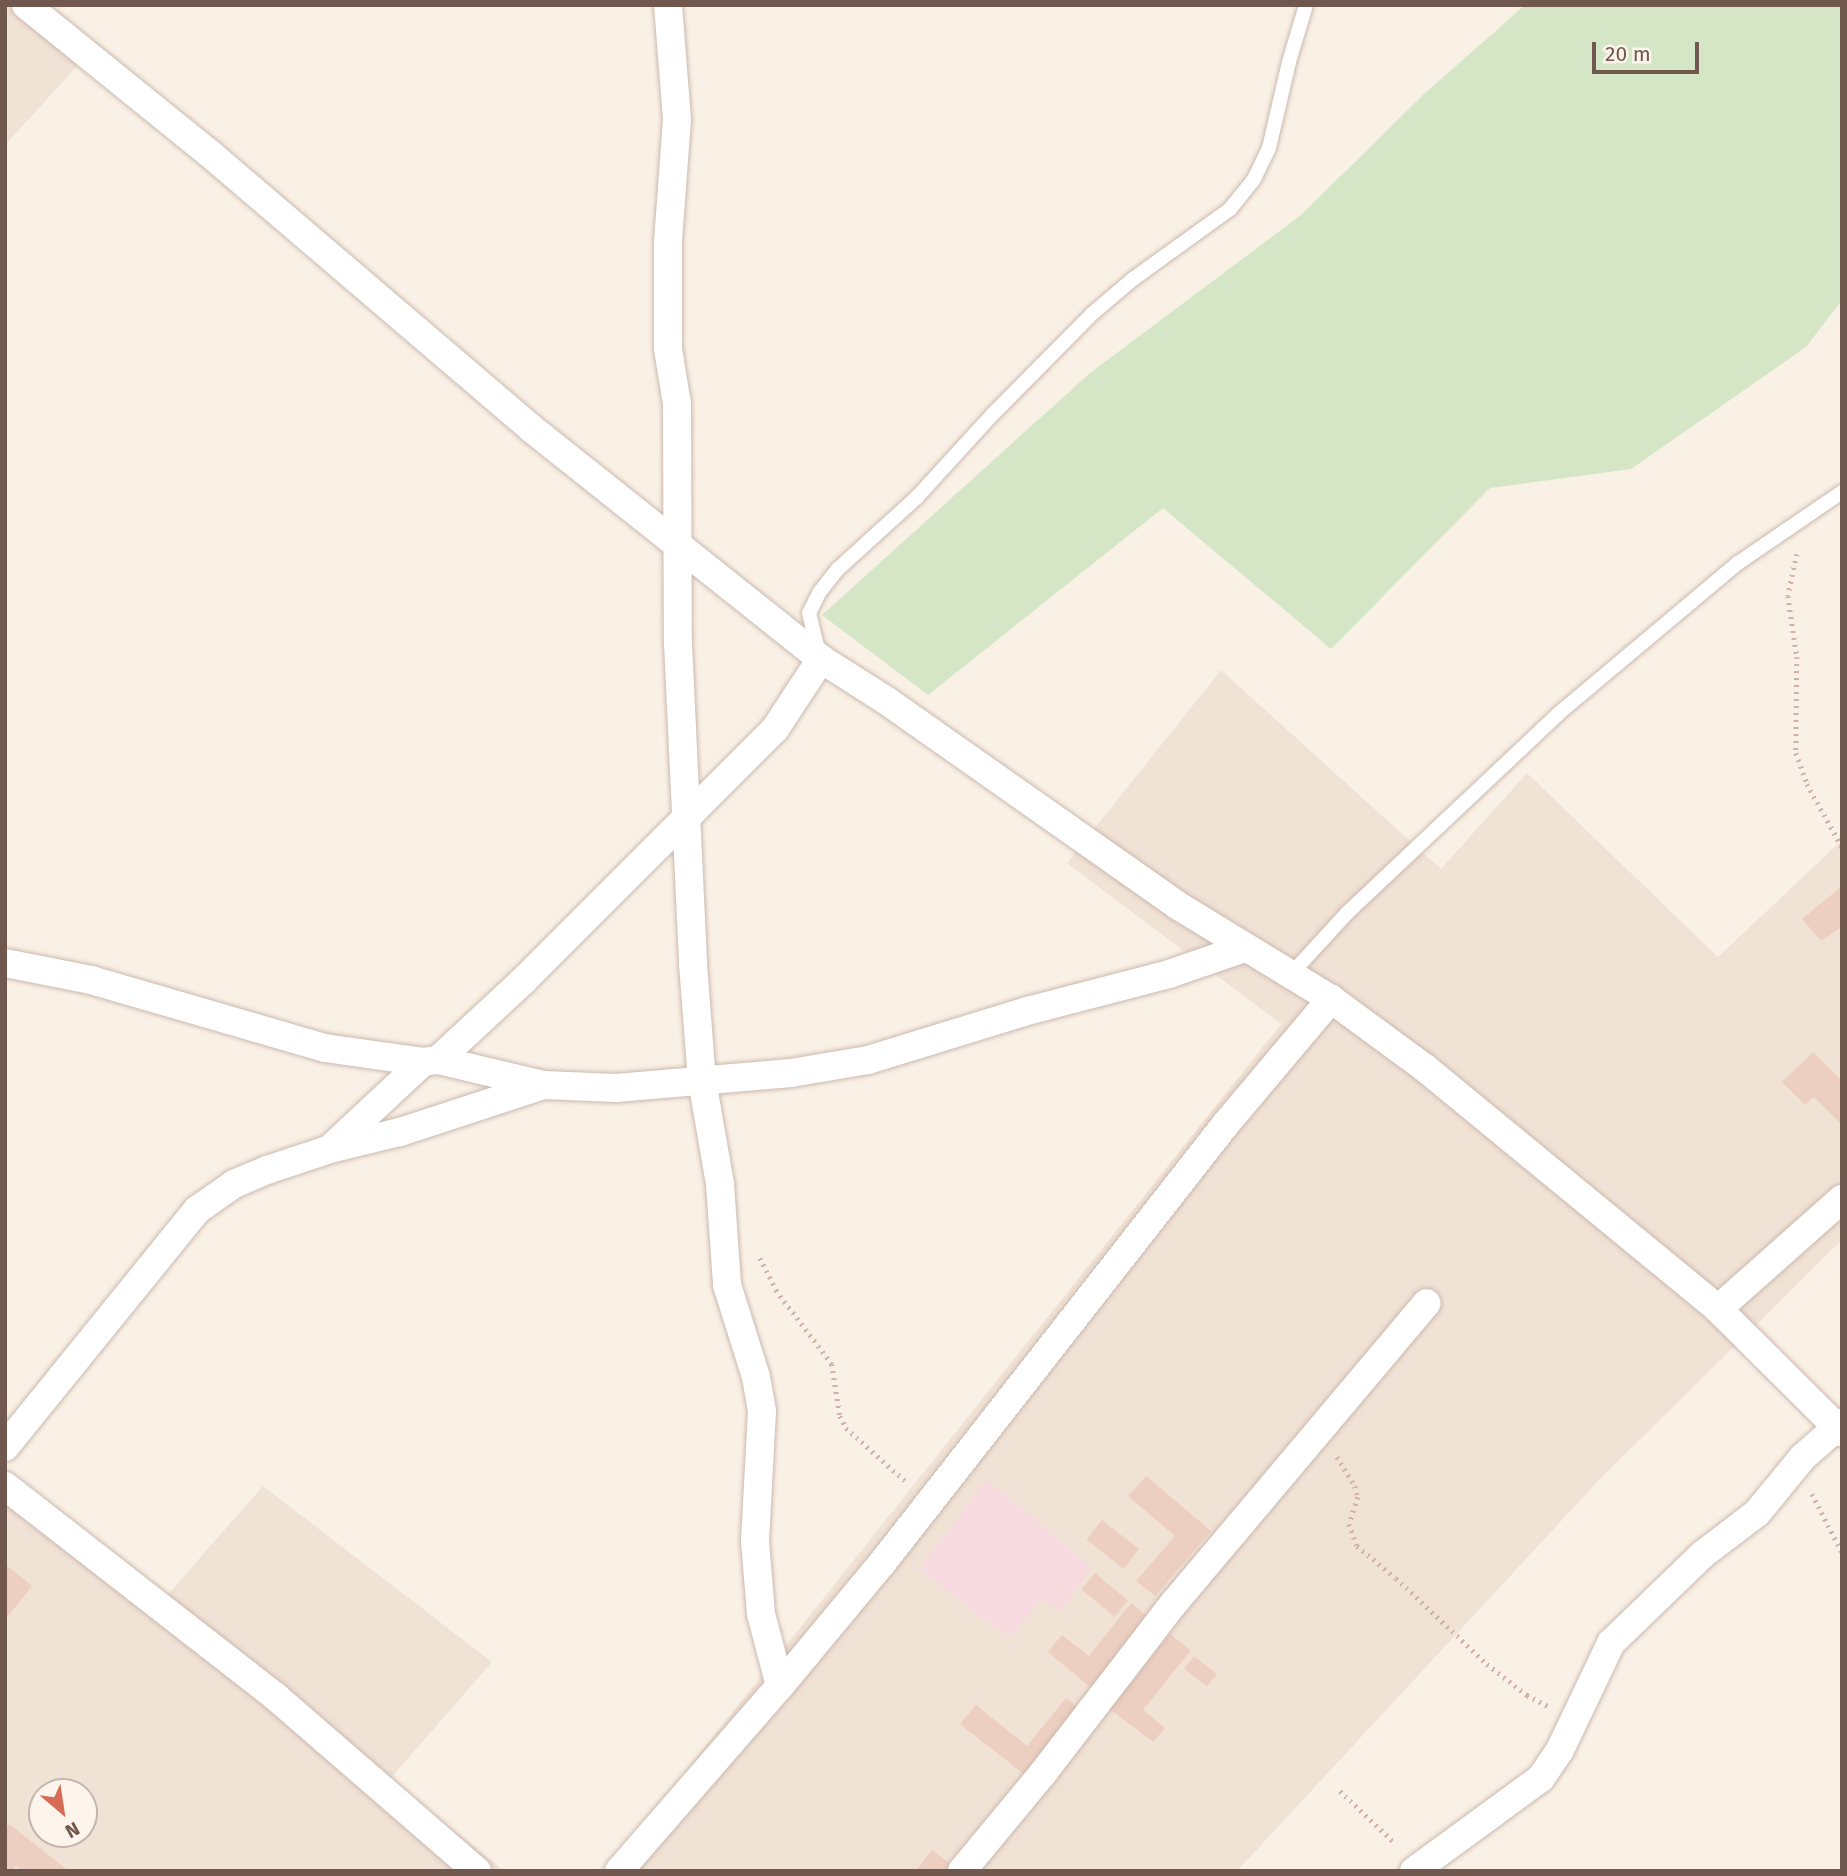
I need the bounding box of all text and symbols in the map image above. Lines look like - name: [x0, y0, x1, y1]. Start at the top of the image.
- scale bar: [1595, 28, 1702, 72]
- text: 20 m: [1605, 41, 1651, 67]
- north arrow: [28, 1778, 98, 1848]
- text: N: [61, 1817, 84, 1843]

